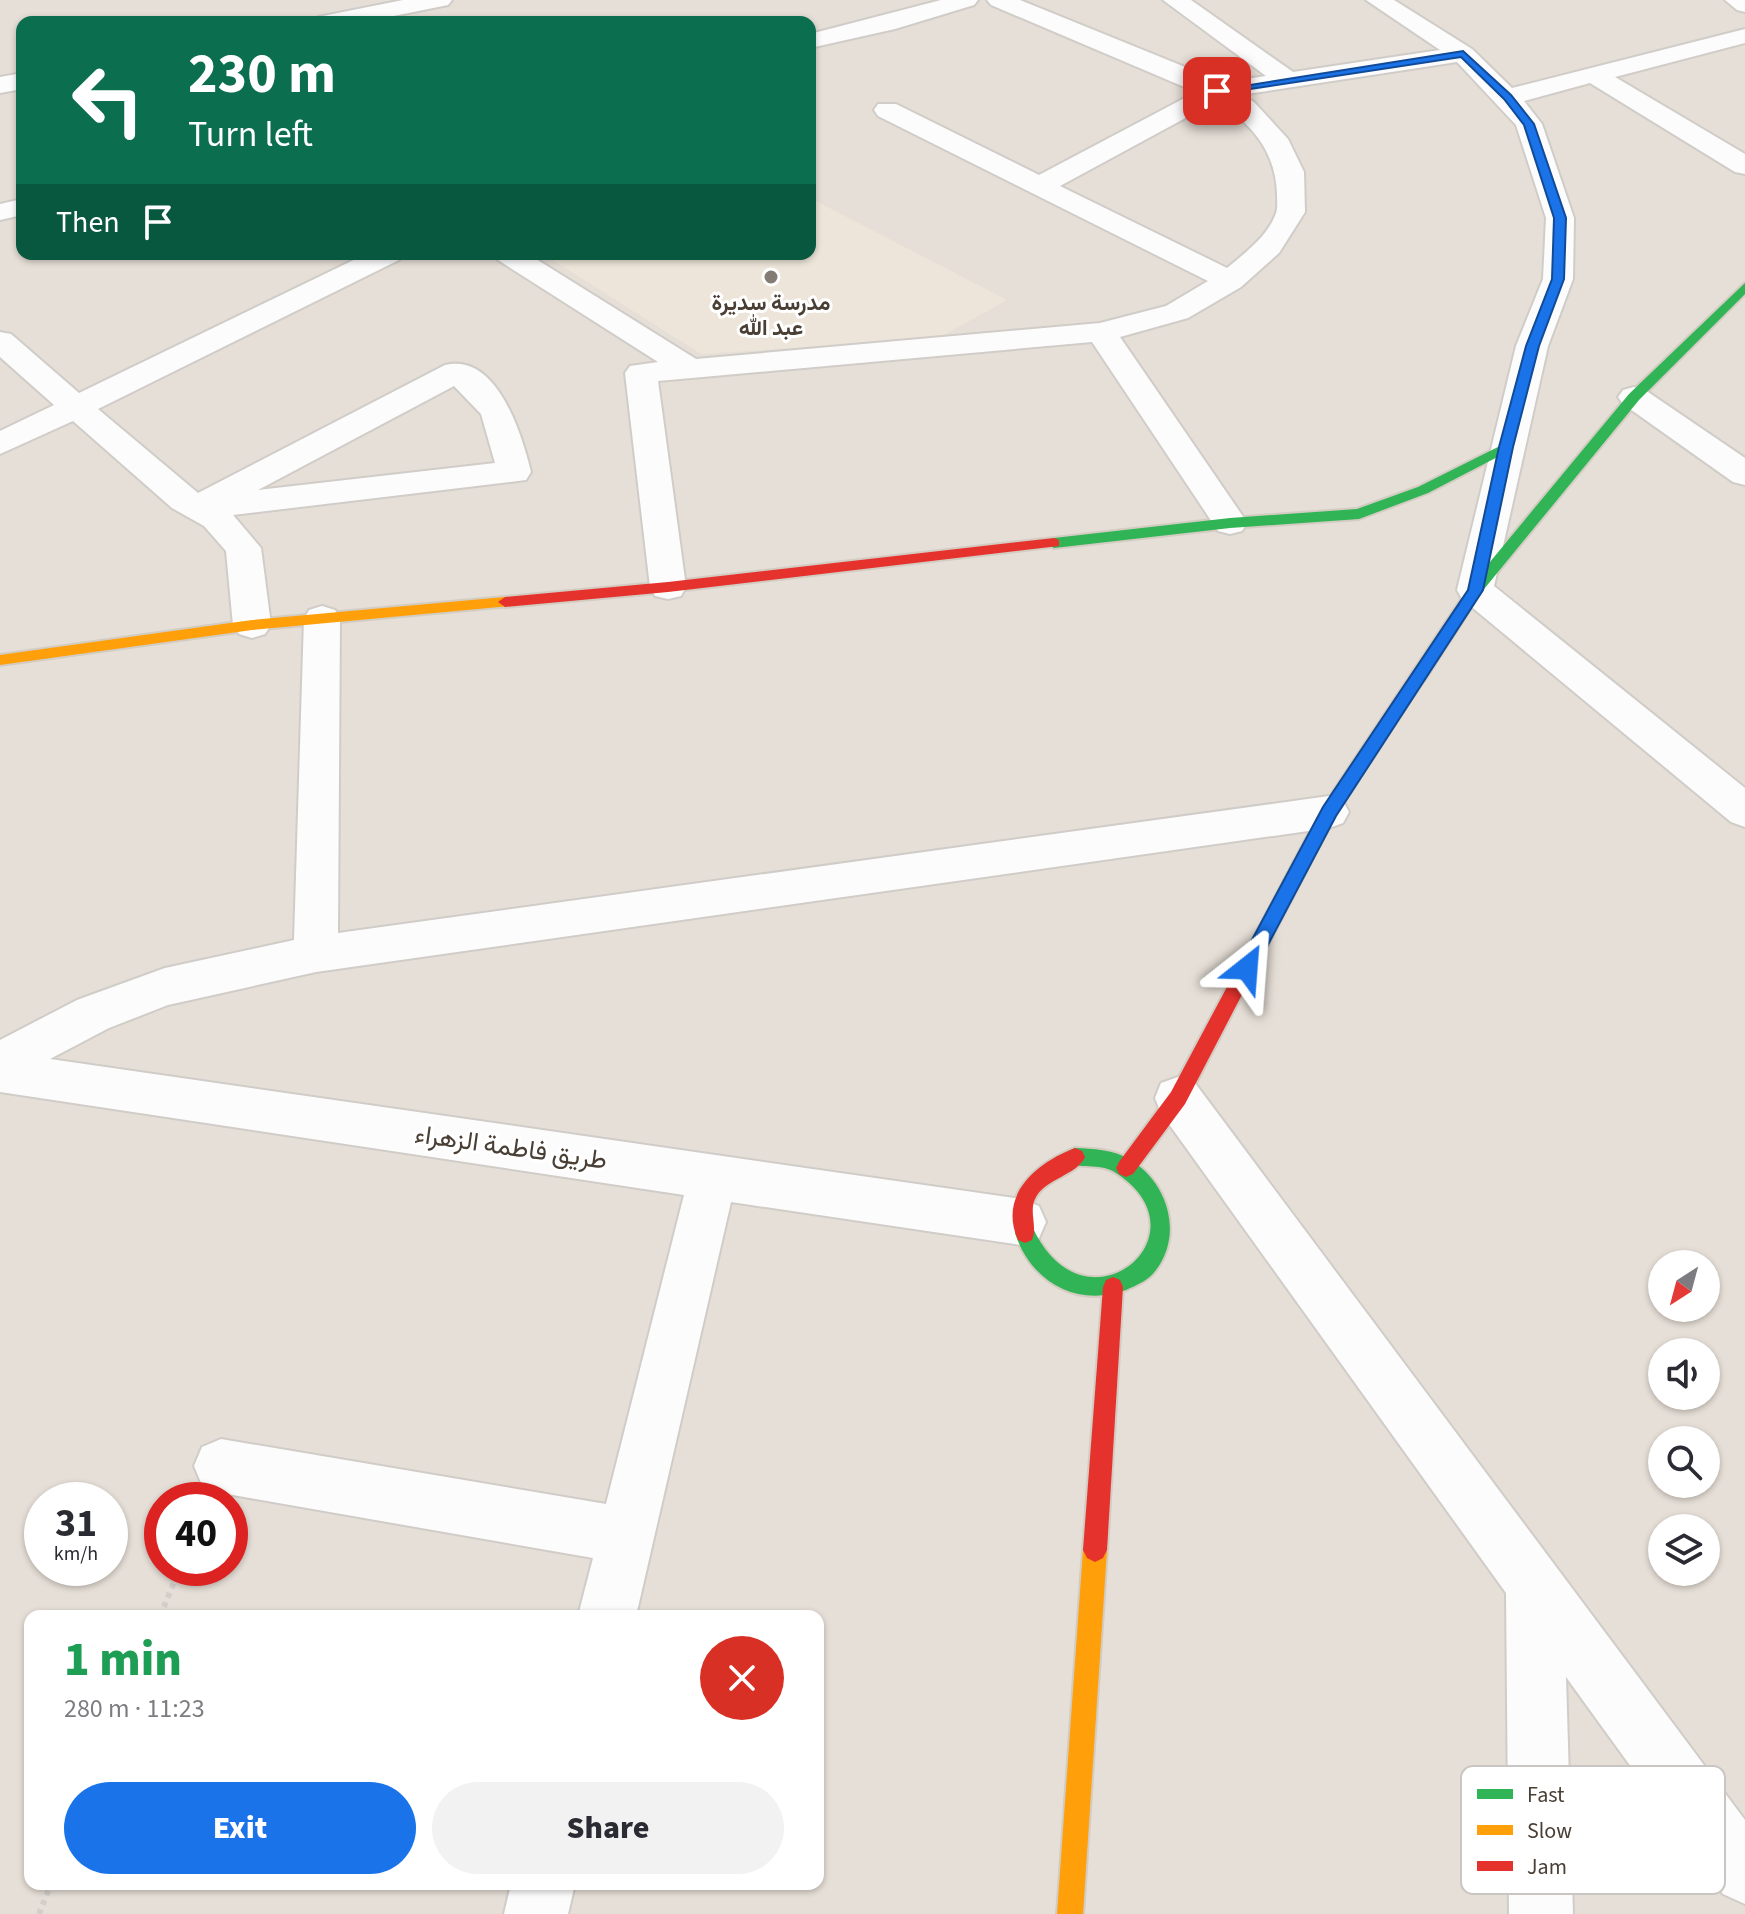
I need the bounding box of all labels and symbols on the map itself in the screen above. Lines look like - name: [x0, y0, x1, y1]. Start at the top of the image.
- pin: [1183, 57, 1251, 125]
- marker: مدرسة سديرة عبد الله: [762, 268, 780, 286]
- place label: مدرسة سديرة عبد الله: [712, 287, 830, 344]
- position arrow: [1205, 926, 1289, 1010]
- street label: طريق فاطمة الزهراء: [412, 1115, 610, 1179]
- north arrow: [1648, 1250, 1720, 1322]
- speed limit sign: 40: [144, 1482, 248, 1586]
- legend: [1461, 1766, 1725, 1894]
- text: Fast: [1527, 1779, 1565, 1811]
- text: Slow: [1527, 1815, 1572, 1847]
- text: Jam: [1527, 1851, 1567, 1883]

